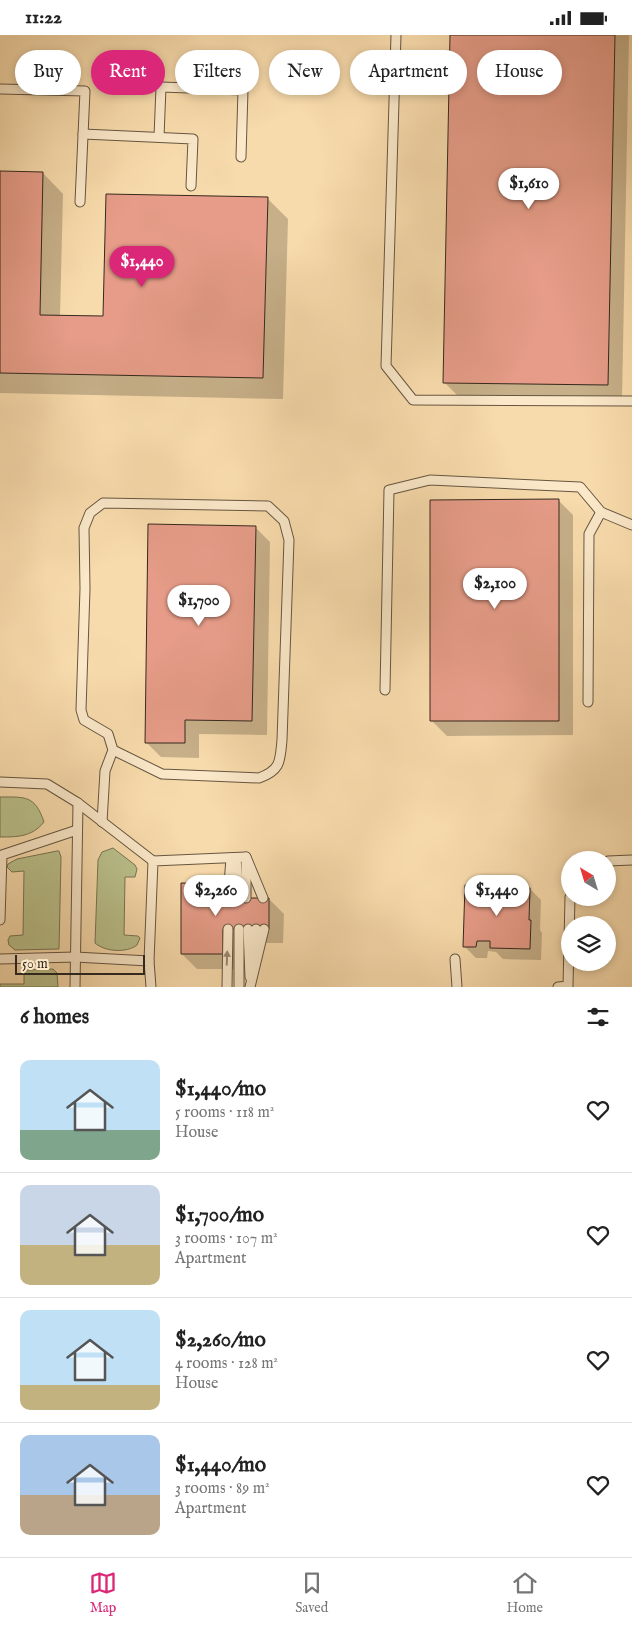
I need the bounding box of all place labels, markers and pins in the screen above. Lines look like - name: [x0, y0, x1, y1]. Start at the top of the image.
- pin: $1,610: [488, 167, 570, 210]
- pin: $1,440: [101, 245, 183, 288]
- pin: $2,100: [454, 567, 536, 610]
- pin: $1,700: [158, 585, 240, 627]
- pin: $2,260: [175, 875, 257, 917]
- pin: $1,440: [456, 875, 538, 917]

